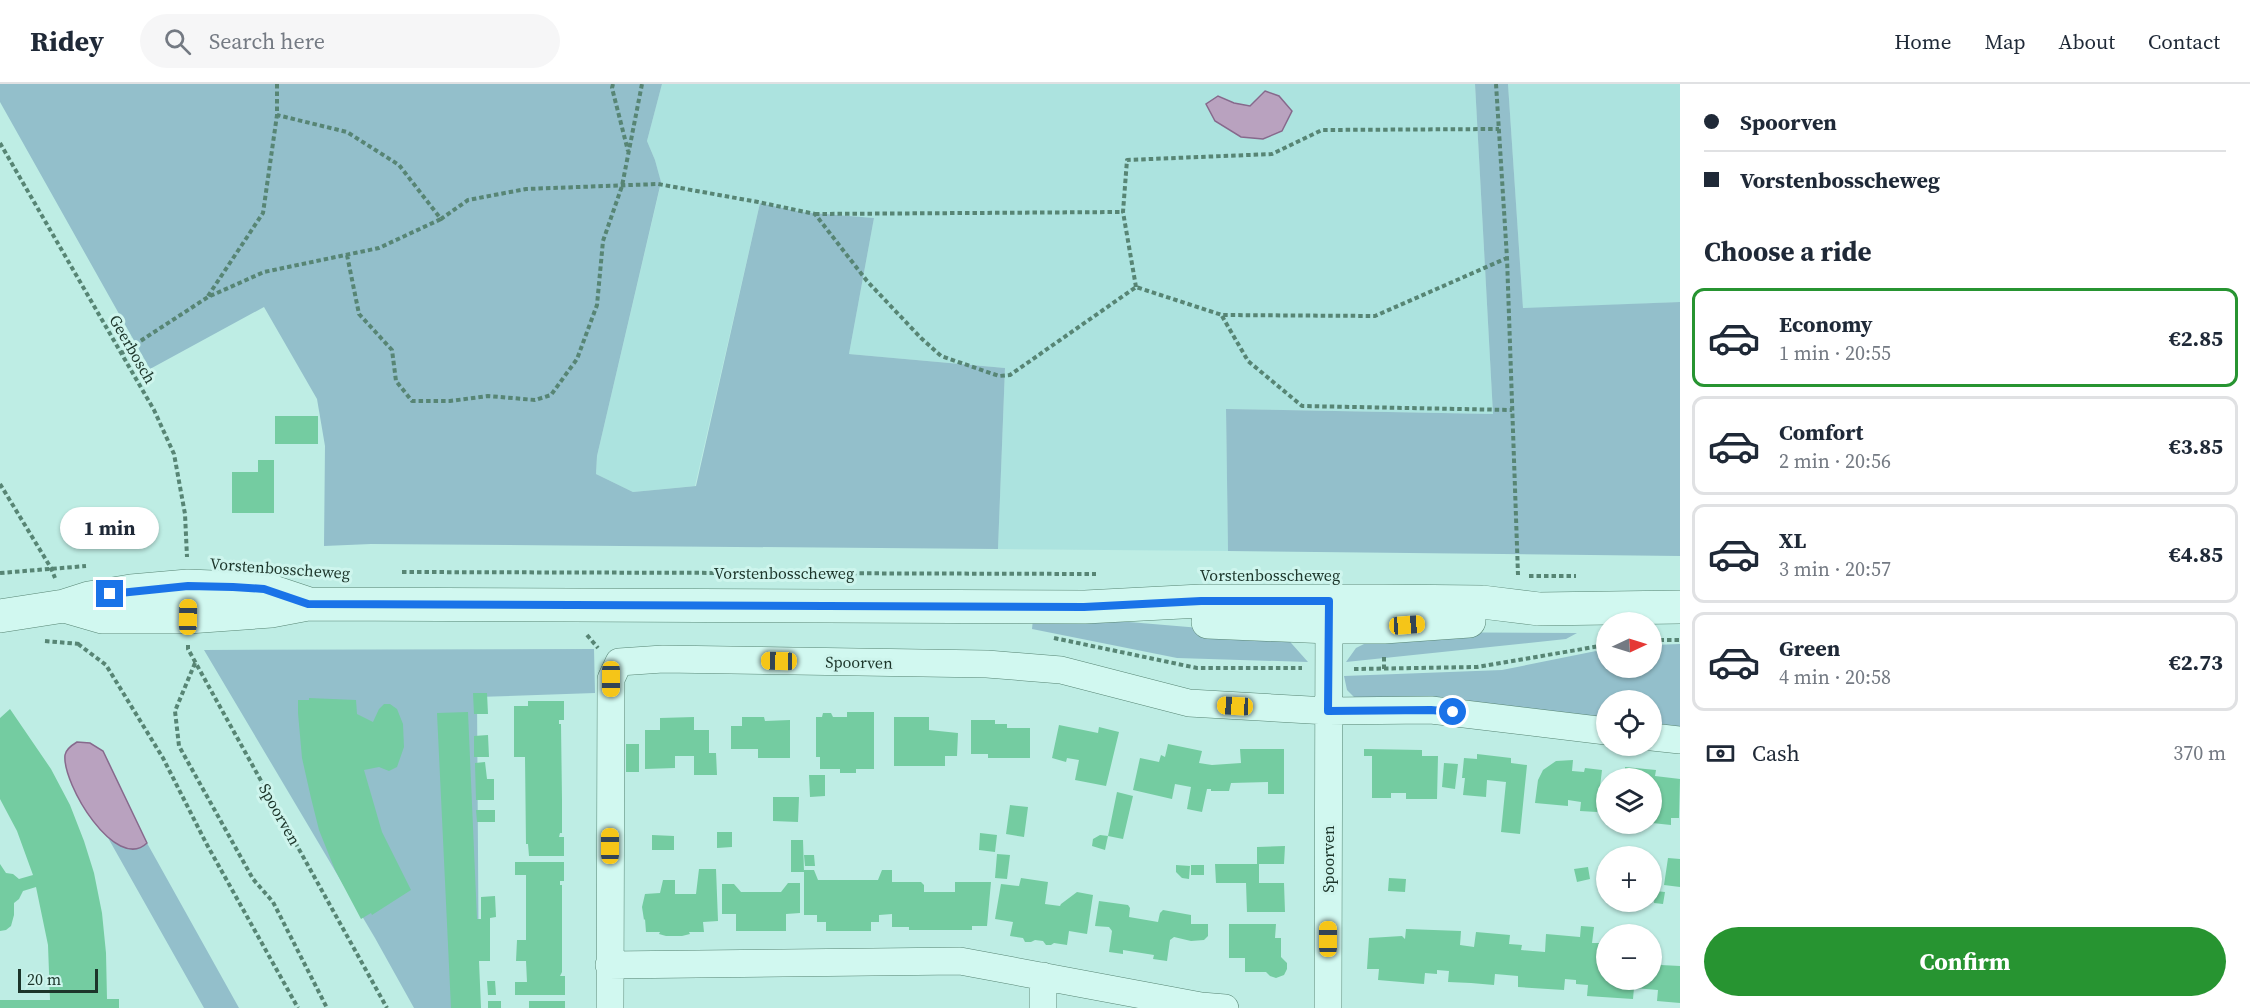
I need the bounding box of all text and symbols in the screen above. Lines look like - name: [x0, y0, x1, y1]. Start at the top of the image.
- search box: [140, 14, 560, 68]
- text: Ridey: [30, 22, 104, 60]
- icon: search: [161, 25, 194, 58]
- text: Search here: [209, 26, 325, 56]
- text: Home: [1894, 27, 1952, 56]
- text: Map: [1985, 27, 2026, 56]
- text: About: [2059, 27, 2115, 56]
- text: Contact: [2148, 27, 2220, 56]
- text: Spoorven: [1740, 107, 1837, 137]
- text: Vorstenbosscheweg: [1740, 165, 1940, 195]
- text: Choose a ride: [1704, 233, 1872, 270]
- text: Economy: [1779, 309, 1873, 339]
- street label: Geerbosch: [104, 311, 162, 388]
- icon: car: [1707, 311, 1761, 365]
- text: €2.85: [2169, 323, 2223, 353]
- text: 1 min · 20:55: [1779, 339, 1891, 367]
- text: Comfort: [1779, 417, 1863, 447]
- icon: car: [1707, 419, 1761, 473]
- text: €3.85: [2169, 431, 2223, 461]
- text: 2 min · 20:56: [1779, 447, 1891, 475]
- callout: 1 min: [60, 507, 160, 549]
- text: 1 min: [84, 514, 135, 542]
- text: XL: [1779, 525, 1806, 555]
- icon: car: [1707, 527, 1761, 581]
- text: €4.85: [2169, 539, 2223, 569]
- street label: Vorstenbosscheweg: [209, 552, 351, 584]
- text: 3 min · 20:57: [1779, 555, 1891, 583]
- street label: Vorstenbosscheweg: [714, 562, 854, 584]
- street label: Vorstenbosscheweg: [1200, 564, 1340, 586]
- route end: [96, 580, 123, 607]
- car: [179, 599, 197, 635]
- north arrow: [1596, 612, 1662, 678]
- map controls: [1596, 612, 1662, 990]
- car: [1388, 615, 1426, 635]
- text: Green: [1779, 633, 1840, 663]
- icon: car: [1707, 635, 1761, 689]
- text: €2.73: [2169, 647, 2223, 677]
- street label: Spoorven: [825, 650, 893, 674]
- car: [761, 652, 797, 670]
- car: [602, 661, 620, 697]
- text: 4 min · 20:58: [1779, 663, 1891, 691]
- button: locate: [1596, 690, 1662, 756]
- car: [1217, 696, 1253, 716]
- route start: [1439, 698, 1466, 725]
- icon: cash: [1704, 737, 1737, 770]
- text: Cash: [1752, 738, 1800, 768]
- text: 370 m: [2173, 739, 2226, 767]
- button: layers: [1596, 768, 1662, 834]
- street label: Spoorven: [254, 779, 306, 849]
- street label: Spoorven: [1317, 825, 1339, 893]
- car: [601, 828, 619, 864]
- button: +: [1596, 846, 1662, 912]
- car: [1319, 921, 1337, 957]
- button: −: [1596, 924, 1662, 990]
- button: Confirm: [1704, 927, 2226, 996]
- scale bar: [18, 966, 98, 994]
- text: 20 m: [27, 968, 61, 990]

